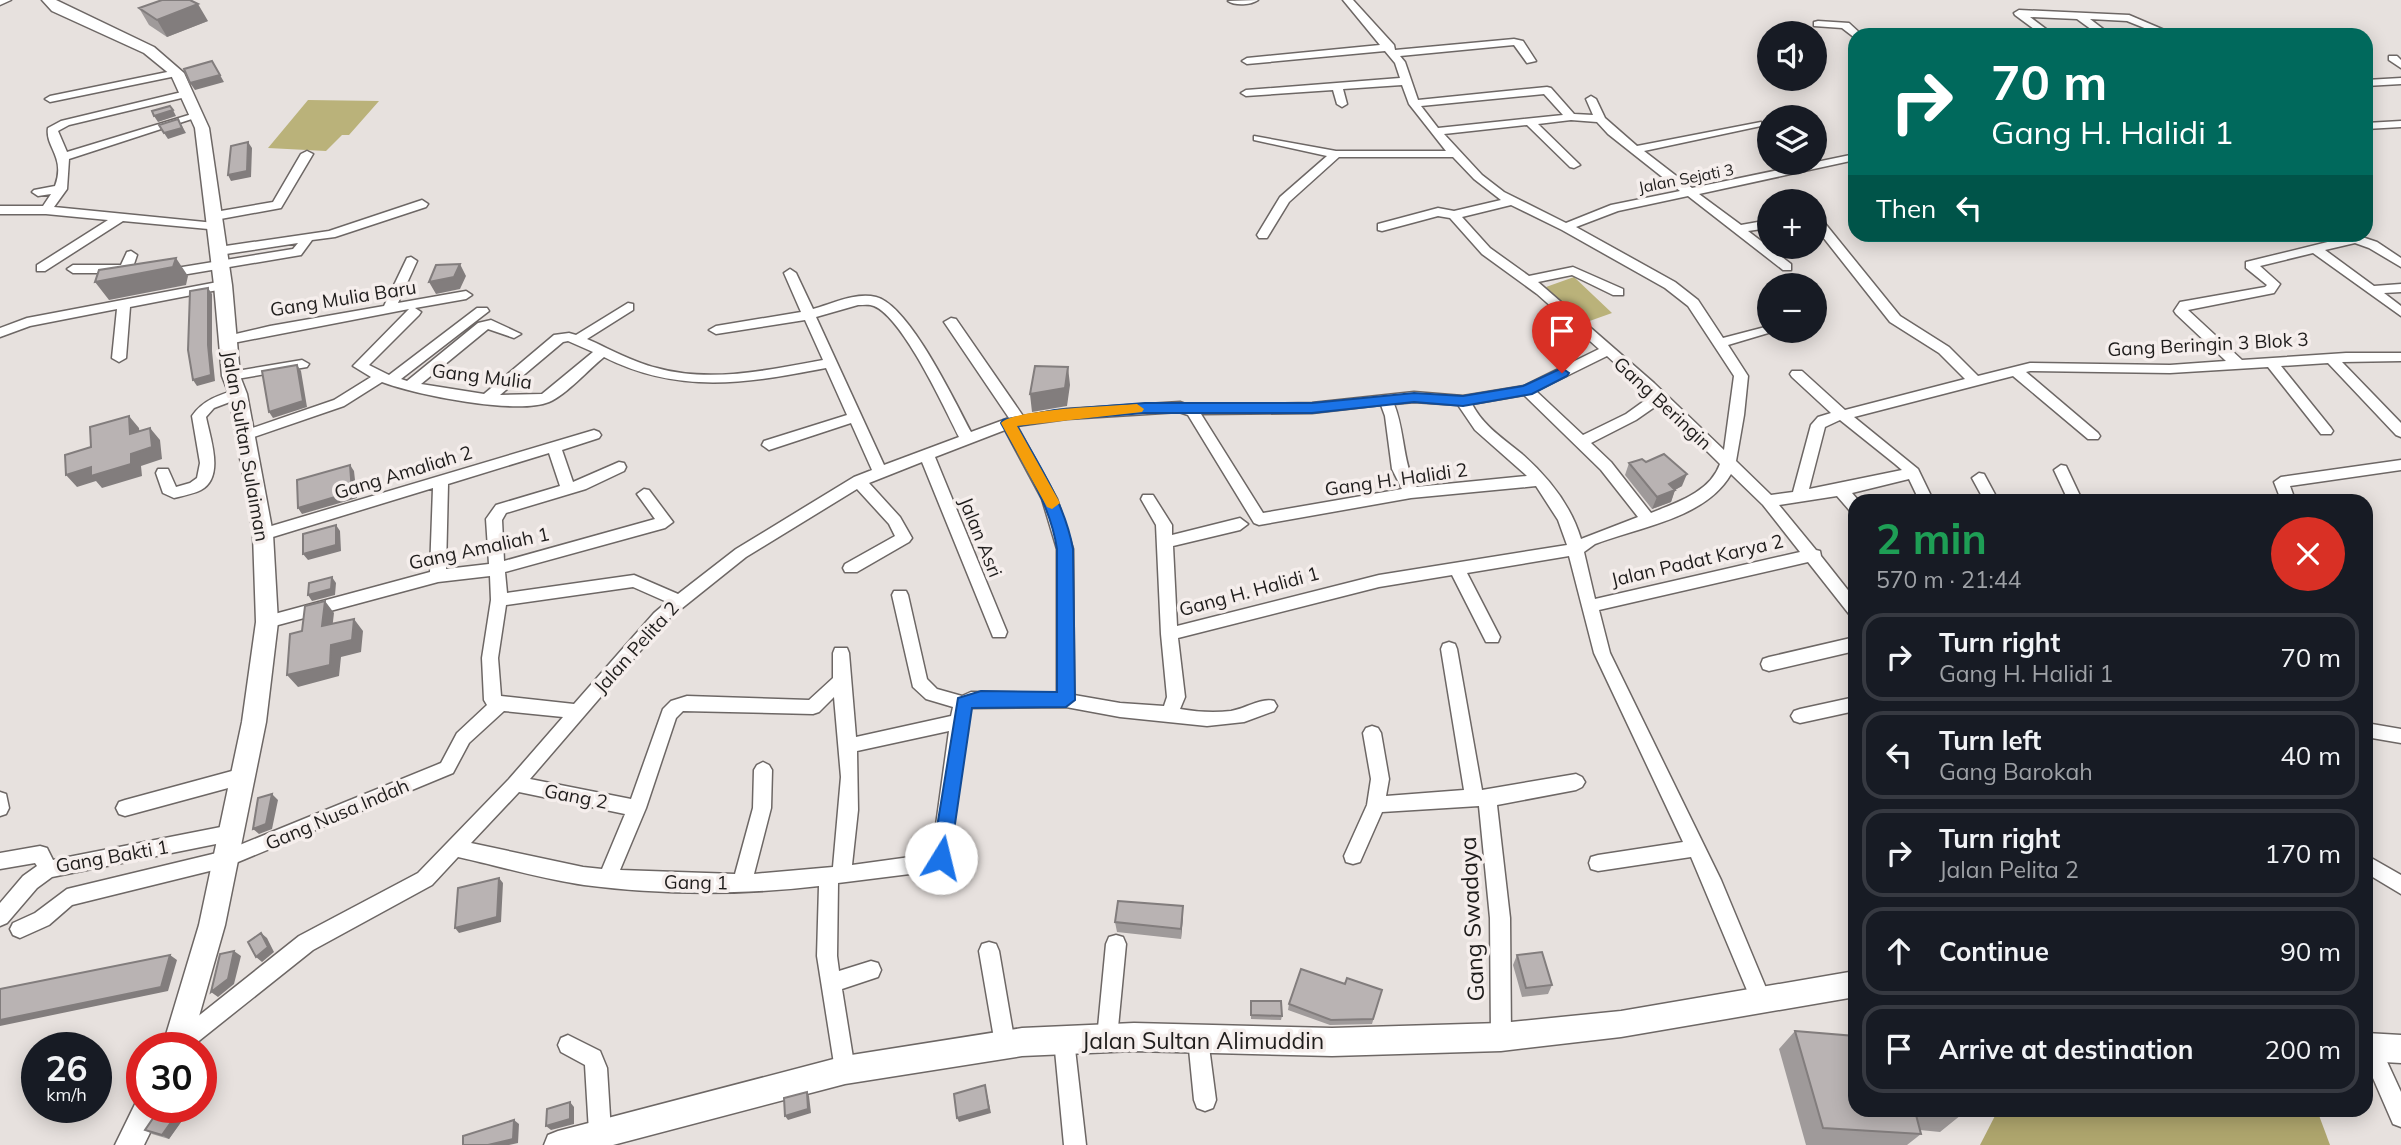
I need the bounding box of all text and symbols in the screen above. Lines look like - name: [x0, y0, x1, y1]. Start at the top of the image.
- map controls: [1757, 21, 1827, 343]
- button: sound: [1757, 21, 1827, 91]
- text: 70 m: [1991, 51, 2107, 112]
- icon: right: [1876, 56, 1967, 147]
- button: layers: [1757, 105, 1827, 175]
- text: Gang H. Halidi 1: [1991, 112, 2233, 152]
- street label: Jalan Sejati 3: [1636, 159, 1736, 197]
- button: +: [1757, 189, 1827, 259]
- icon: left: [1950, 189, 1988, 227]
- text: Then: [1876, 192, 1936, 225]
- button: −: [1757, 273, 1827, 343]
- street label: Gang Mulia Baru: [268, 275, 418, 321]
- pin: [1532, 301, 1592, 373]
- icon: arrive: [1543, 312, 1581, 350]
- street label: Gang Beringin 3 Blok 3: [2107, 327, 2309, 361]
- street label: Jalan Sultan Sulaiman: [217, 349, 275, 543]
- street label: Gang Beringin: [1609, 351, 1717, 455]
- street label: Gang Mulia: [431, 358, 533, 394]
- street label: Gang Amaliah 2: [331, 440, 475, 504]
- street label: Gang H. Halidi 2: [1323, 457, 1469, 501]
- street label: Jalan Asri: [954, 493, 1008, 581]
- text: 2 min: [1876, 512, 1987, 565]
- button: close: [2271, 517, 2345, 591]
- street label: Gang Amaliah 1: [407, 521, 551, 575]
- street label: Jalan Padat Karya 2: [1609, 529, 1785, 591]
- street label: Gang H. Halidi 1: [1176, 561, 1322, 621]
- text: 570 m · 21:44: [1876, 565, 2021, 594]
- street label: Jalan Pelita 2: [588, 596, 684, 698]
- text: Turn right: [1939, 626, 2060, 659]
- icon: right: [1880, 638, 1918, 676]
- text: 70 m: [2280, 641, 2341, 674]
- text: Gang H. Halidi 1: [1939, 659, 2113, 688]
- text: Turn left: [1939, 724, 2041, 757]
- icon: left: [1880, 736, 1918, 774]
- text: 40 m: [2280, 739, 2341, 772]
- text: Gang Barokah: [1939, 757, 2093, 786]
- street label: Gang Nusa Indah: [262, 773, 412, 855]
- street label: Gang 2: [542, 778, 610, 814]
- position arrow: [904, 821, 978, 895]
- text: Turn right: [1939, 822, 2060, 855]
- street label: Gang Bakti 1: [54, 834, 170, 878]
- icon: right: [1880, 834, 1918, 872]
- street label: Gang Swadaya: [1453, 836, 1490, 1002]
- text: 170 m: [2265, 837, 2341, 870]
- text: Jalan Pelita 2: [1939, 855, 2079, 884]
- street label: Gang 1: [664, 869, 728, 895]
- icon: ahead: [1880, 932, 1918, 970]
- text: Continue: [1939, 935, 2049, 968]
- text: 90 m: [2280, 935, 2341, 968]
- street label: Jalan Sultan Alimuddin: [1082, 1026, 1324, 1055]
- icon: arrive: [1880, 1030, 1918, 1068]
- speed limit sign: 30: [126, 1032, 217, 1123]
- text: Arrive at destination: [1939, 1033, 2194, 1066]
- text: 200 m: [2265, 1033, 2341, 1066]
- text: 26: [45, 1046, 88, 1090]
- text: km/h: [46, 1083, 87, 1106]

